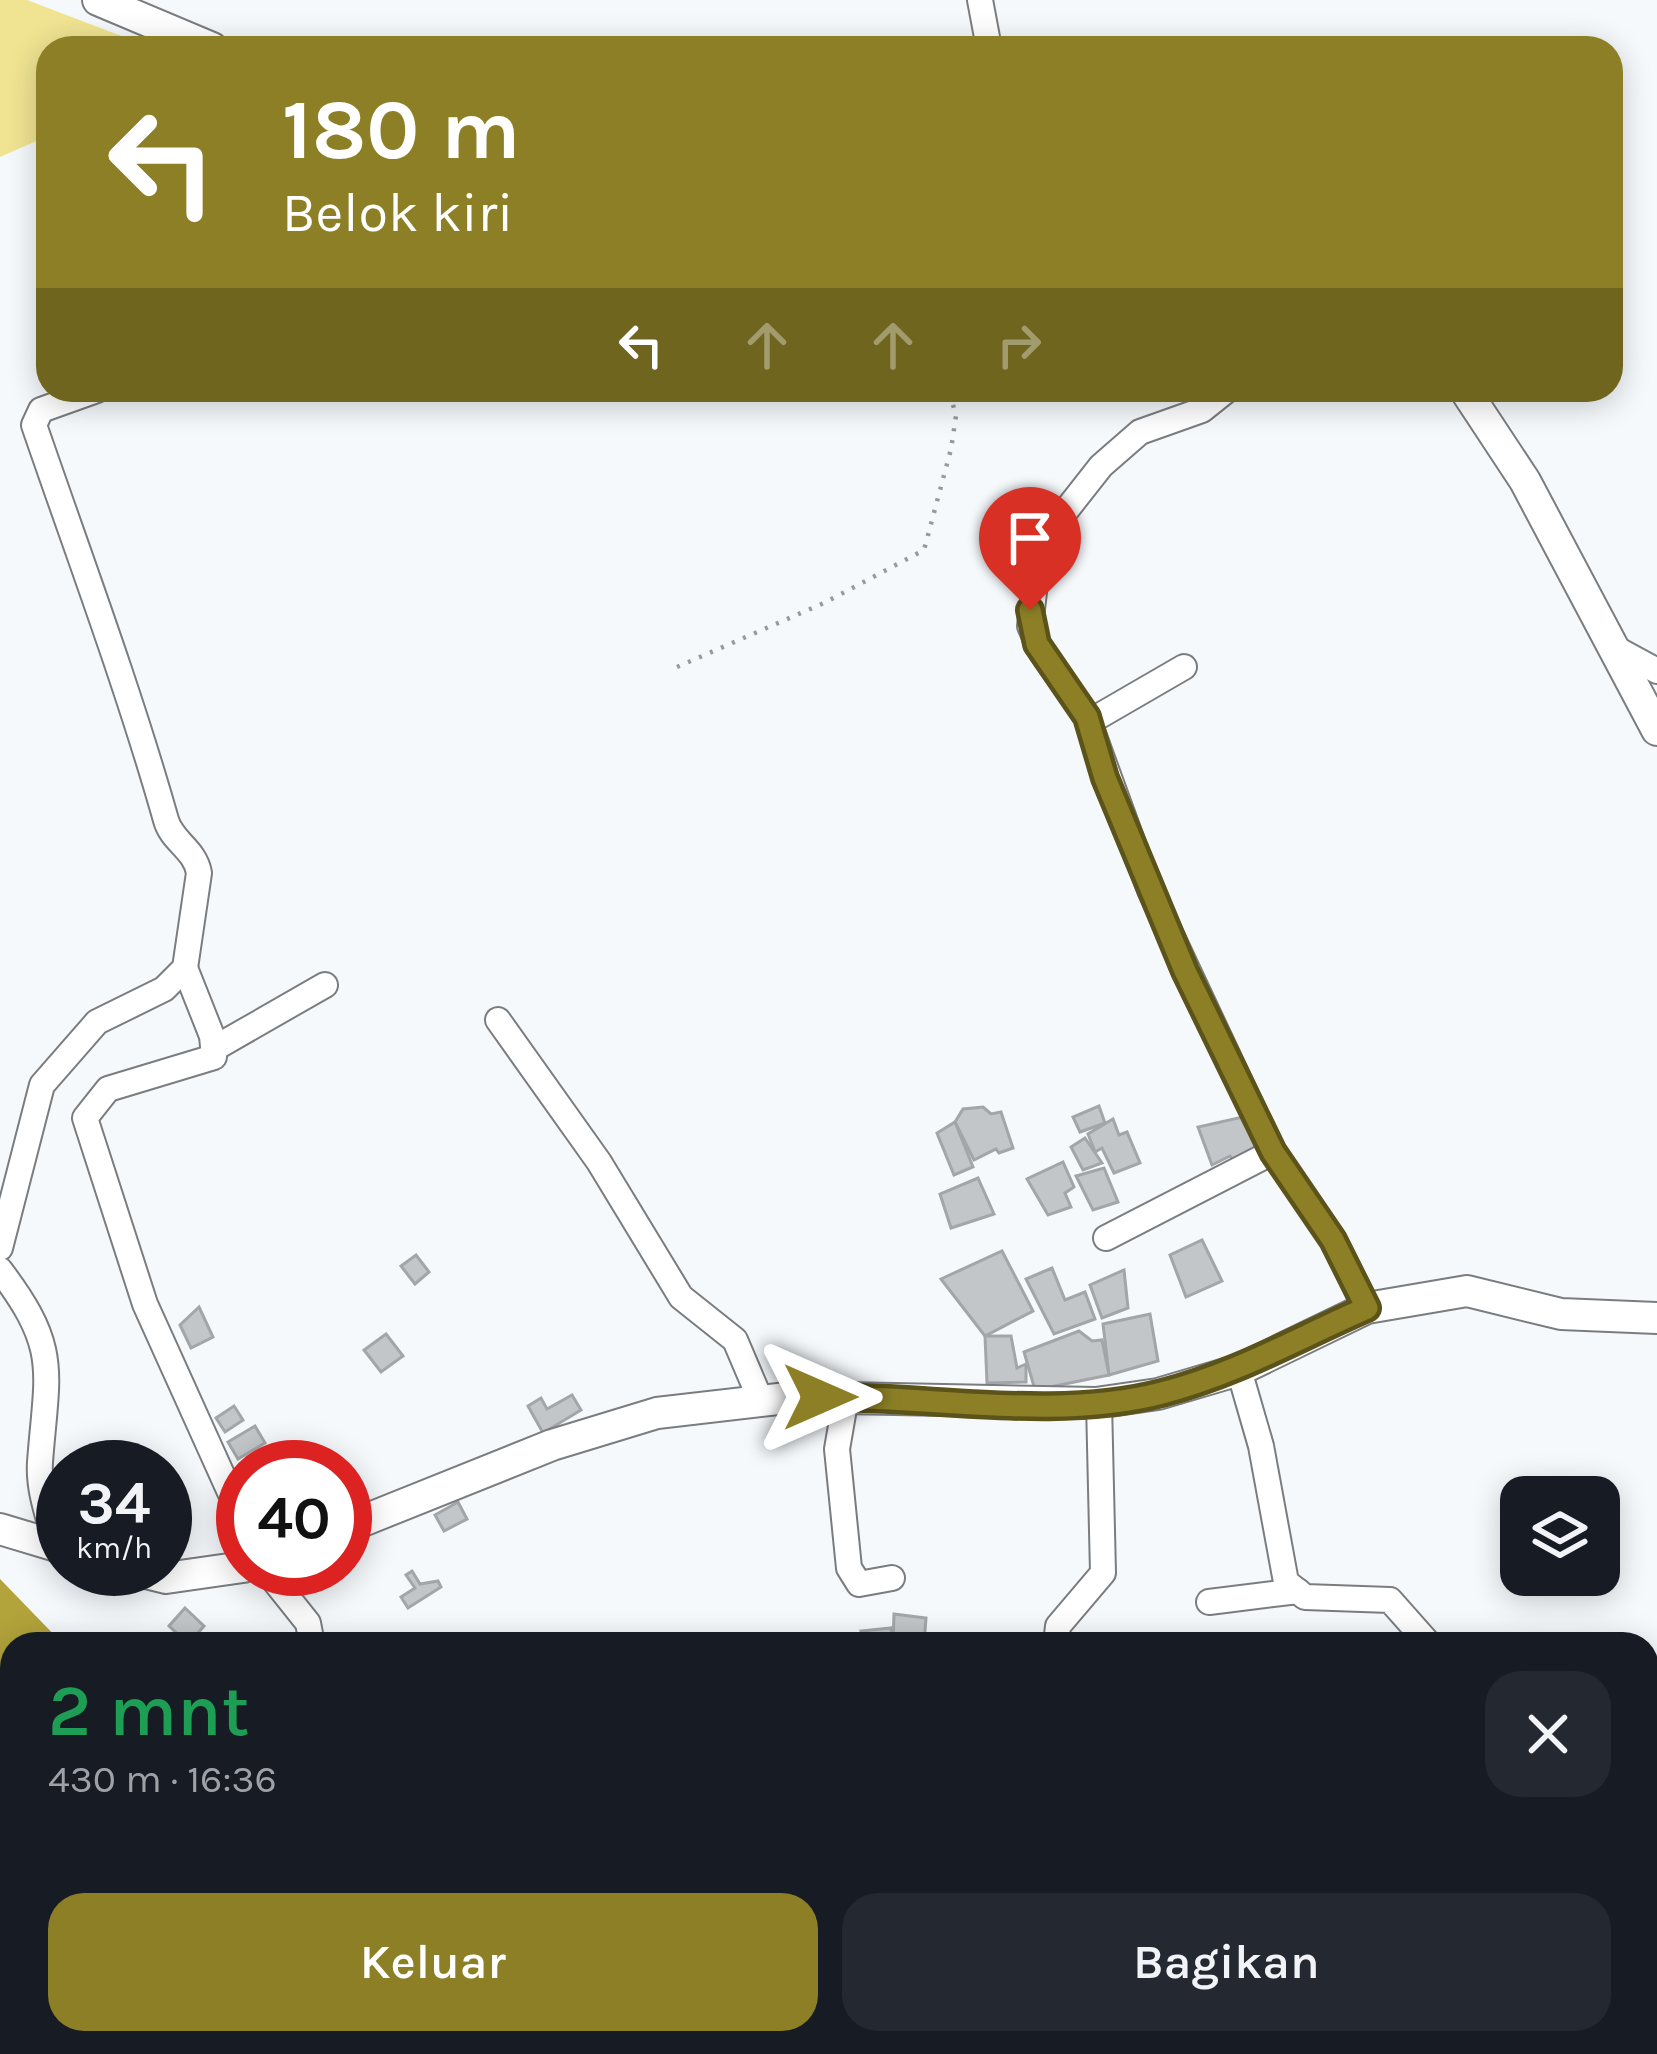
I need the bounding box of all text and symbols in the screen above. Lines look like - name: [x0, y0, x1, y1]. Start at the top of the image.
- text: 180 m: [282, 81, 520, 179]
- icon: left: [84, 84, 240, 240]
- text: Belok kiri: [282, 181, 513, 245]
- icon: left: [608, 312, 674, 378]
- icon: ahead: [734, 312, 800, 378]
- icon: ahead: [860, 312, 926, 378]
- icon: right: [986, 312, 1052, 378]
- pin: [979, 487, 1081, 610]
- icon: arrive: [997, 505, 1063, 571]
- position arrow: [757, 1334, 883, 1460]
- speed limit sign: 40: [216, 1440, 372, 1596]
- text: 34: [77, 1468, 151, 1538]
- map controls: [1500, 1476, 1620, 1596]
- button: layers: [1500, 1476, 1620, 1596]
- text: km/h: [76, 1530, 152, 1566]
- text: 2 mnt: [48, 1669, 250, 1753]
- button: close: [1485, 1671, 1611, 1797]
- text: 430 m · 16:36: [48, 1756, 277, 1802]
- button: Keluar: [48, 1893, 818, 2031]
- button: Bagikan: [842, 1893, 1611, 2031]

